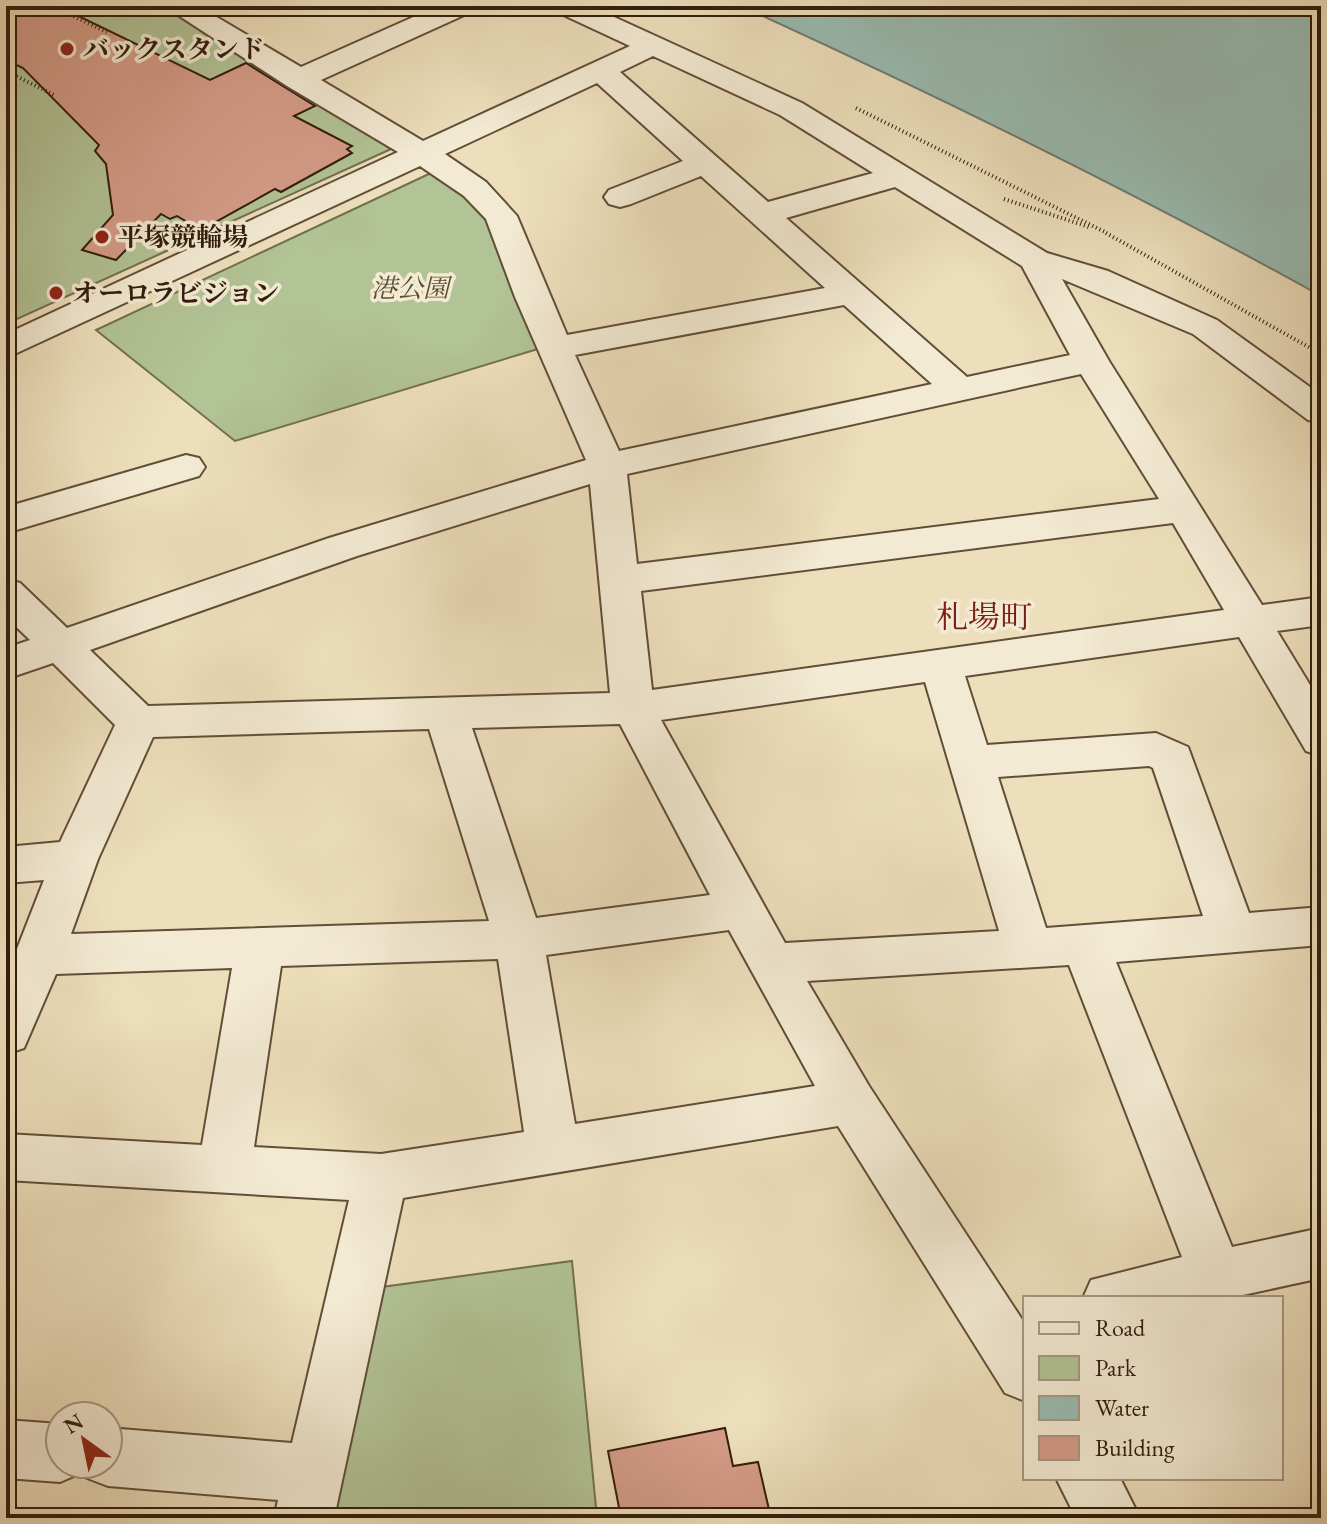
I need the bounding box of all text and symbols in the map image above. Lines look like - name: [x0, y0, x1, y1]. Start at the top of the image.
- place label: バックスタンド: [83, 32, 265, 66]
- marker: バックスタンド: [58, 40, 76, 58]
- place label: 平塚競輪場: [118, 220, 248, 254]
- marker: 平塚競輪場: [93, 228, 111, 246]
- park label: 港公園: [371, 271, 453, 305]
- place label: オーロラビジョン: [72, 276, 279, 310]
- marker: オーロラビジョン: [47, 284, 65, 302]
- district label: 札場町: [936, 596, 1032, 638]
- legend: [1023, 1296, 1283, 1480]
- text: Road: [1095, 1312, 1146, 1343]
- text: Park: [1095, 1352, 1137, 1383]
- text: Water: [1095, 1392, 1149, 1423]
- north arrow: [44, 1400, 124, 1480]
- text: N: [58, 1407, 89, 1441]
- text: Building: [1095, 1432, 1175, 1463]

